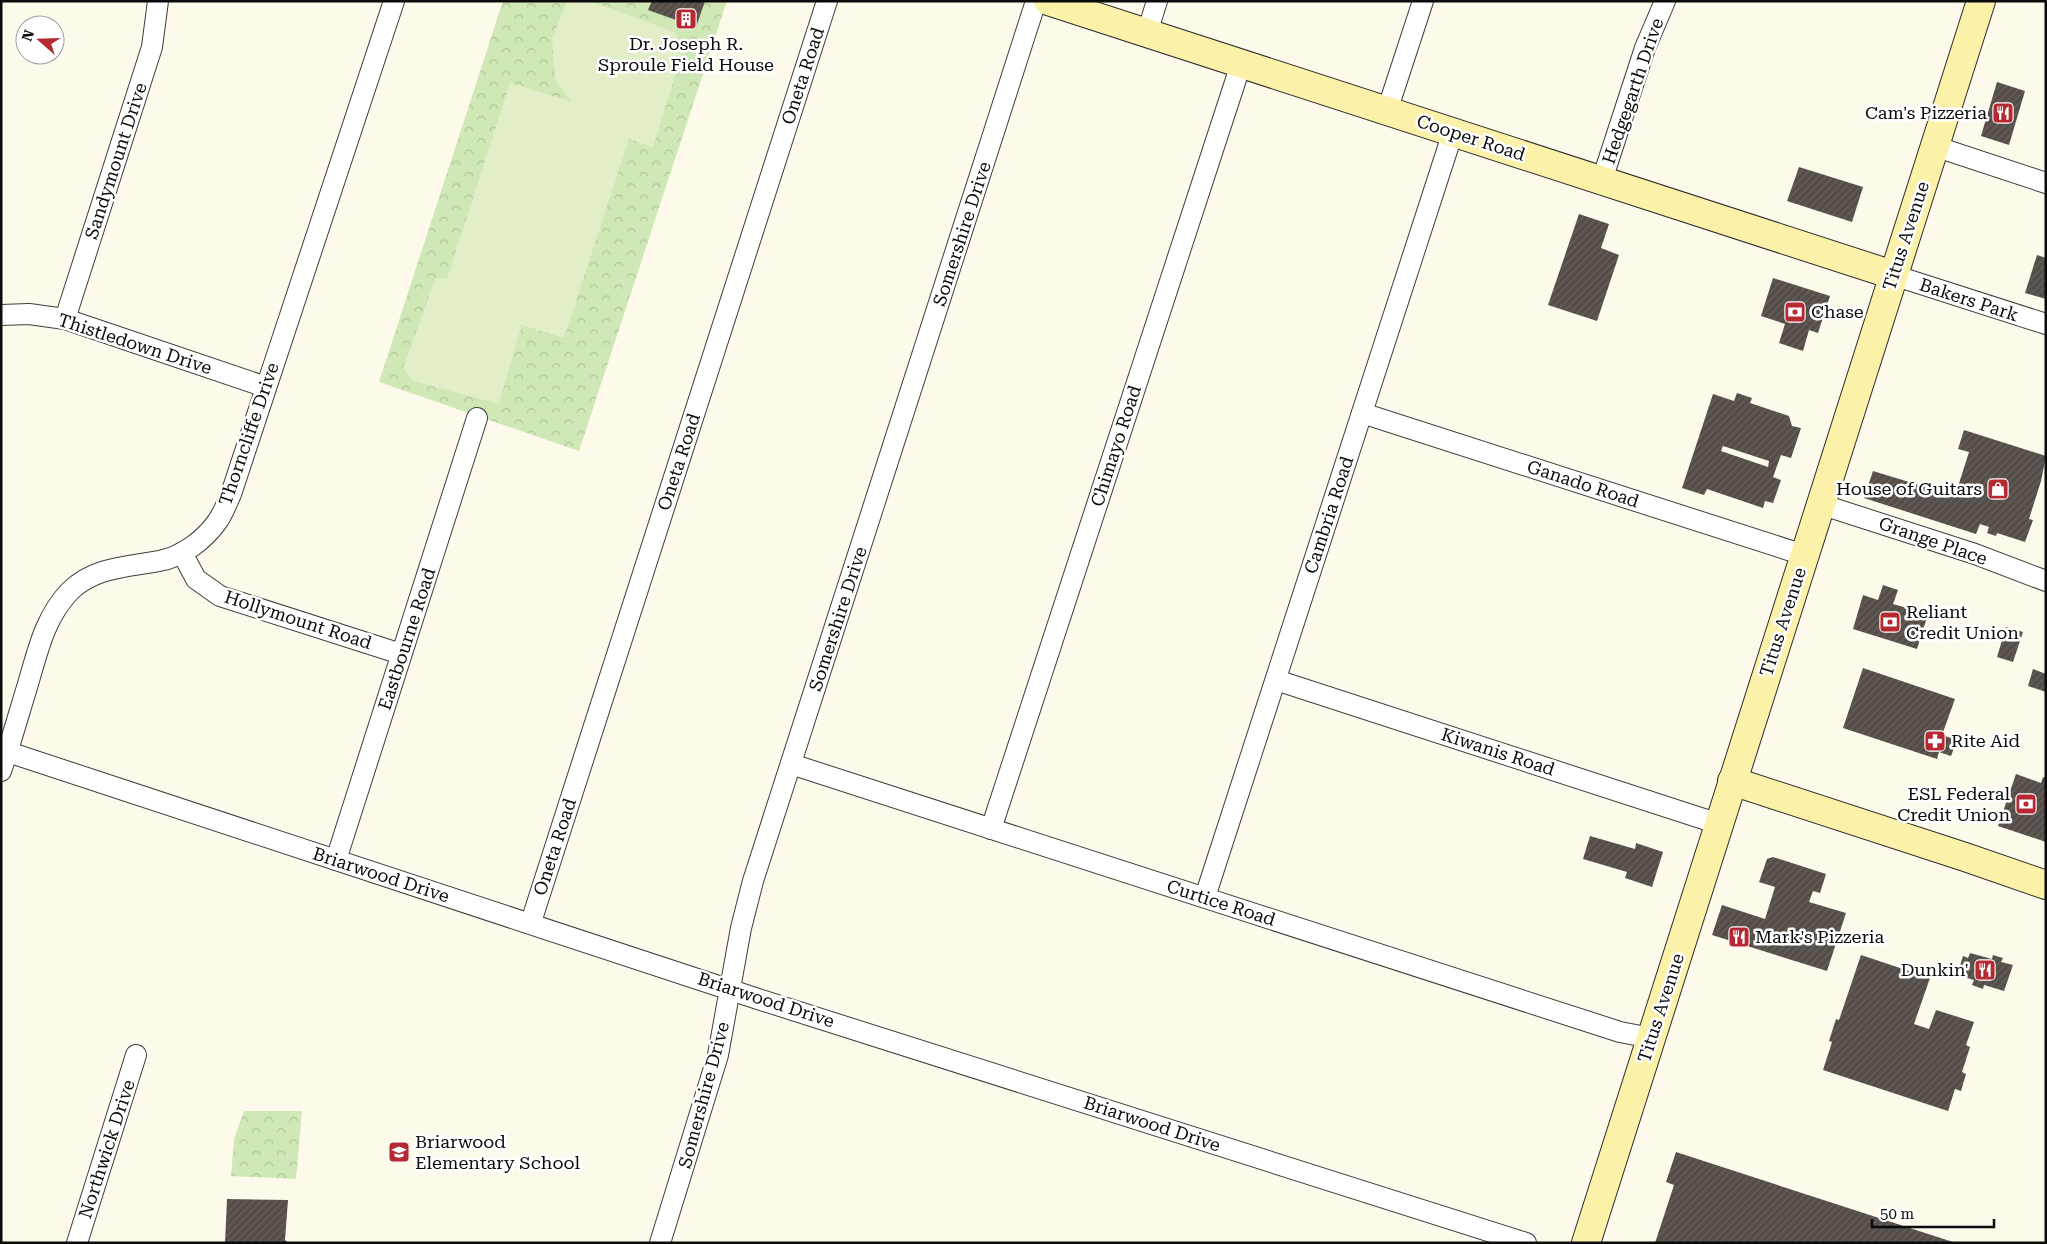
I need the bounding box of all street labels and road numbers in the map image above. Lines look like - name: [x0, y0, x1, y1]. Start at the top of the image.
- street label: Hedgegarth Drive: [1598, 15, 1667, 167]
- street label: Oneta Road: [777, 24, 828, 127]
- street label: Sandymount Drive: [80, 80, 151, 242]
- street label: Cooper Road: [1414, 110, 1529, 165]
- street label: Somershire Drive: [928, 159, 995, 309]
- street label: Titus Avenue: [1878, 179, 1933, 293]
- street label: Bakers Park: [1917, 274, 2021, 325]
- street label: Thistledown Drive: [56, 309, 215, 378]
- street label: Thorncliffe Drive: [214, 360, 283, 508]
- street label: Chimayo Road: [1086, 382, 1145, 509]
- street label: Oneta Road: [653, 410, 704, 513]
- street label: Cambria Road: [1300, 453, 1358, 576]
- street label: Ganado Road: [1524, 456, 1642, 512]
- street label: Grange Place: [1876, 512, 1990, 569]
- street label: Somershire Drive: [804, 544, 871, 694]
- street label: Eastbourne Road: [374, 565, 440, 713]
- street label: Titus Avenue: [1755, 565, 1810, 679]
- street label: Hollymount Road: [222, 586, 375, 653]
- street label: Kiwanis Road: [1439, 723, 1558, 780]
- street label: Oneta Road: [529, 795, 580, 898]
- street label: Briarwood Drive: [310, 843, 452, 907]
- street label: Curtice Road: [1164, 875, 1279, 930]
- street label: Titus Avenue: [1633, 951, 1688, 1065]
- street label: Briarwood Drive: [695, 968, 837, 1032]
- street label: Somershire Drive: [674, 1019, 733, 1170]
- street label: Northwick Drive: [74, 1077, 139, 1221]
- street label: Briarwood Drive: [1081, 1092, 1223, 1156]

